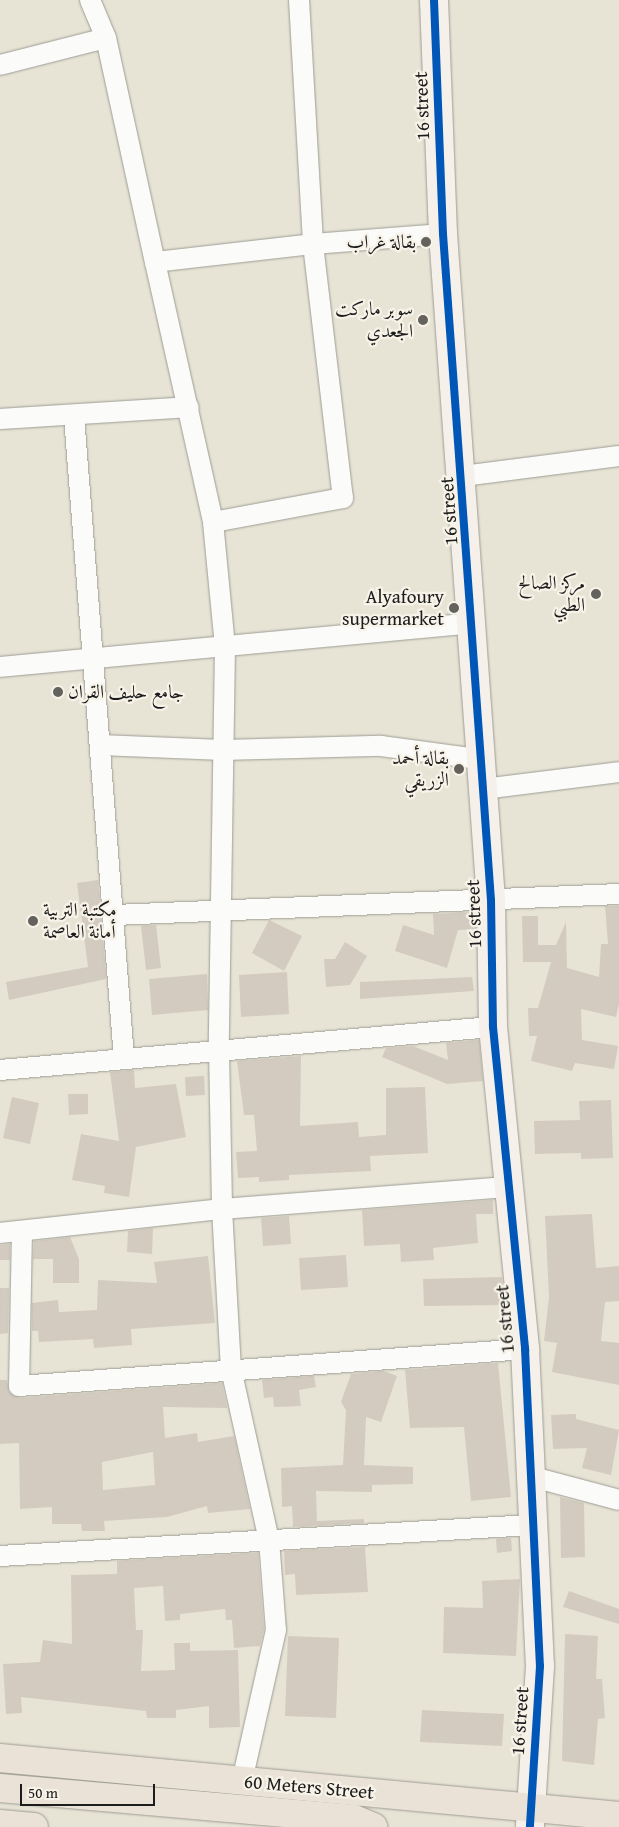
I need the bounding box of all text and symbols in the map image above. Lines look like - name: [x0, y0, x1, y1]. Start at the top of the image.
- street label: 16 street: [409, 71, 435, 141]
- place label: بقالة غراب: [347, 231, 416, 253]
- marker: بقالة غراب: [420, 236, 432, 248]
- place label: سوبر ماركت الجعدي: [335, 298, 413, 342]
- marker: سوبر ماركت الجعدي: [417, 314, 429, 326]
- street label: 16 street: [435, 476, 463, 546]
- place label: مركز الصالح الطبي: [518, 572, 585, 616]
- place label: Alyafoury supermarket: [342, 586, 444, 630]
- marker: مركز الصالح الطبي: [589, 587, 603, 601]
- marker: Alyafoury supermarket: [448, 602, 460, 614]
- place label: جامع حليف القران: [68, 681, 184, 703]
- marker: جامع حليف القران: [52, 686, 64, 698]
- place label: بقالة أحمد الزريقي: [392, 747, 449, 791]
- marker: بقالة أحمد الزريقي: [453, 763, 465, 775]
- street label: 16 street: [461, 879, 487, 949]
- place label: مكتبة التربية أمانة العاصمة: [43, 899, 117, 943]
- marker: مكتبة التربية أمانة العاصمة: [27, 915, 39, 927]
- street label: 16 street: [491, 1284, 519, 1354]
- street label: 16 street: [506, 1686, 534, 1756]
- street label: 60 Meters Street: [243, 1770, 375, 1804]
- scale bar: [22, 1774, 158, 1806]
- text: 50 m: [28, 1782, 58, 1803]

